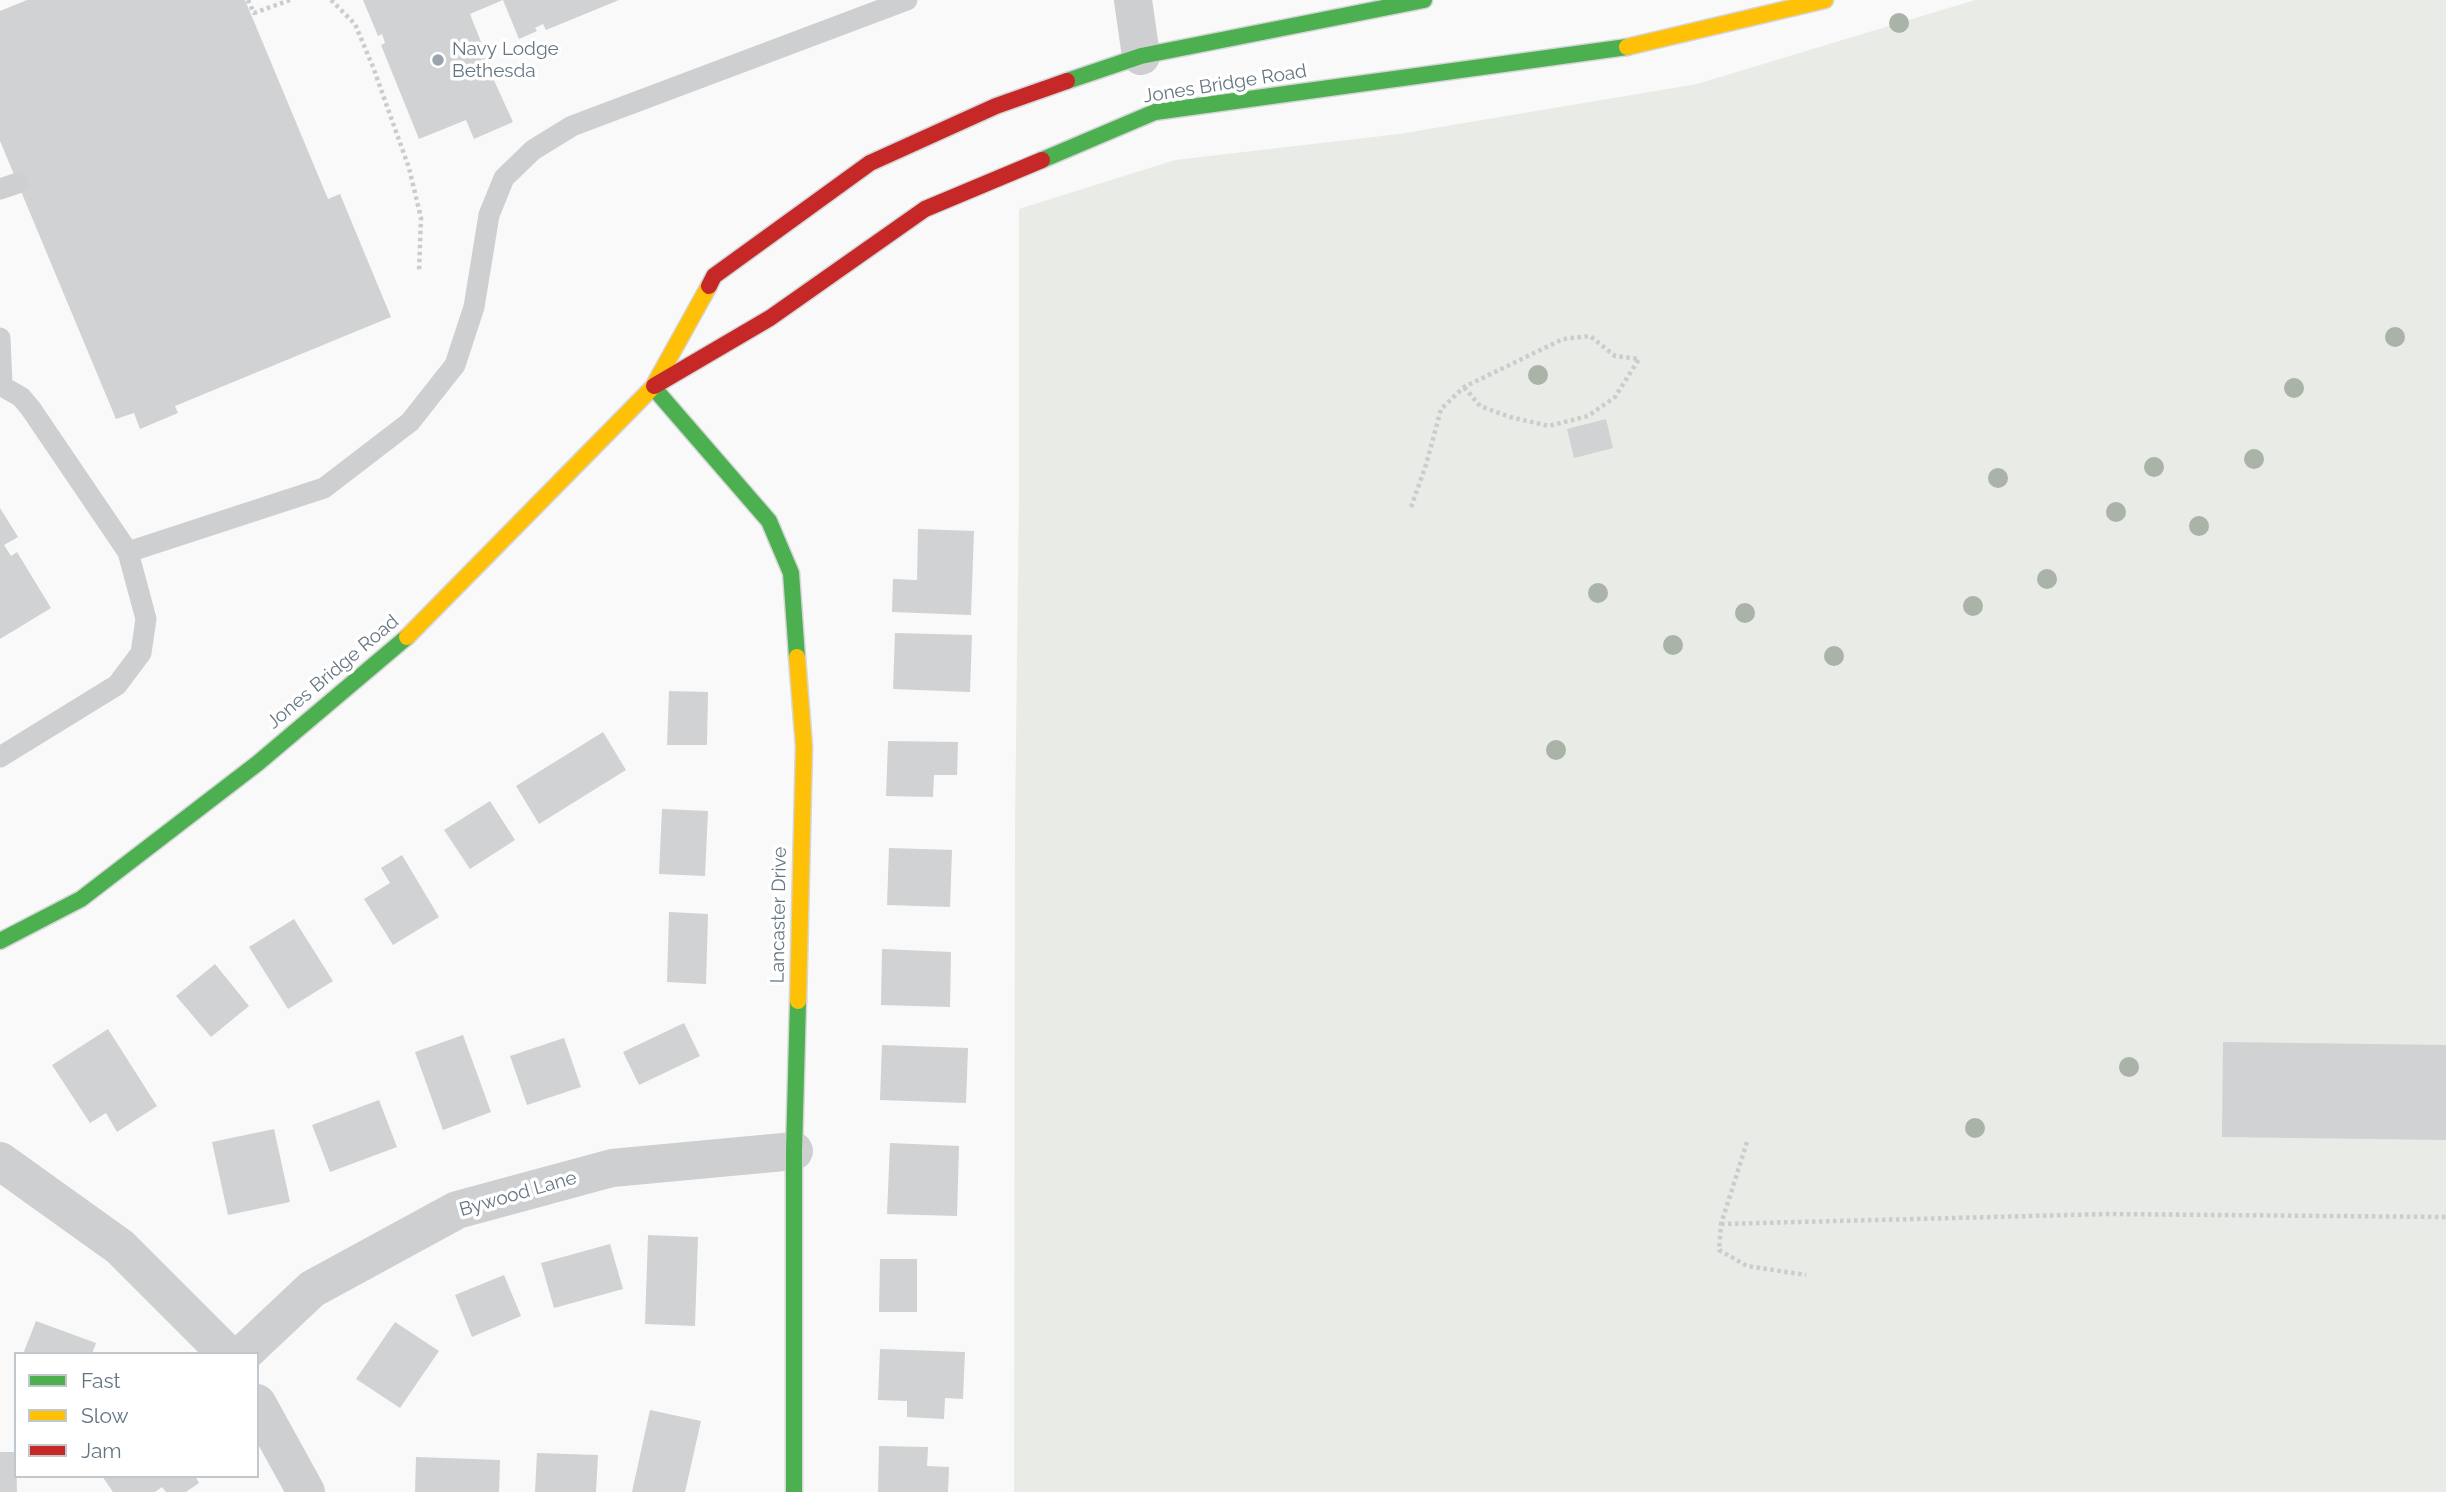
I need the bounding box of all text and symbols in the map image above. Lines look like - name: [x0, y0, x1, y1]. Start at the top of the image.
- place label: Navy Lodge Bethesda: [452, 38, 559, 82]
- marker: Navy Lodge Bethesda: [430, 52, 446, 68]
- street label: Jones Bridge Road: [1142, 60, 1308, 108]
- street label: Jones Bridge Road: [262, 610, 404, 734]
- street label: Lancaster Drive: [766, 846, 792, 984]
- street label: Bywood Lane: [457, 1166, 579, 1222]
- legend: [14, 1352, 259, 1478]
- text: Fast: [81, 1368, 121, 1393]
- text: Slow: [81, 1403, 129, 1428]
- text: Jam: [81, 1438, 122, 1463]

